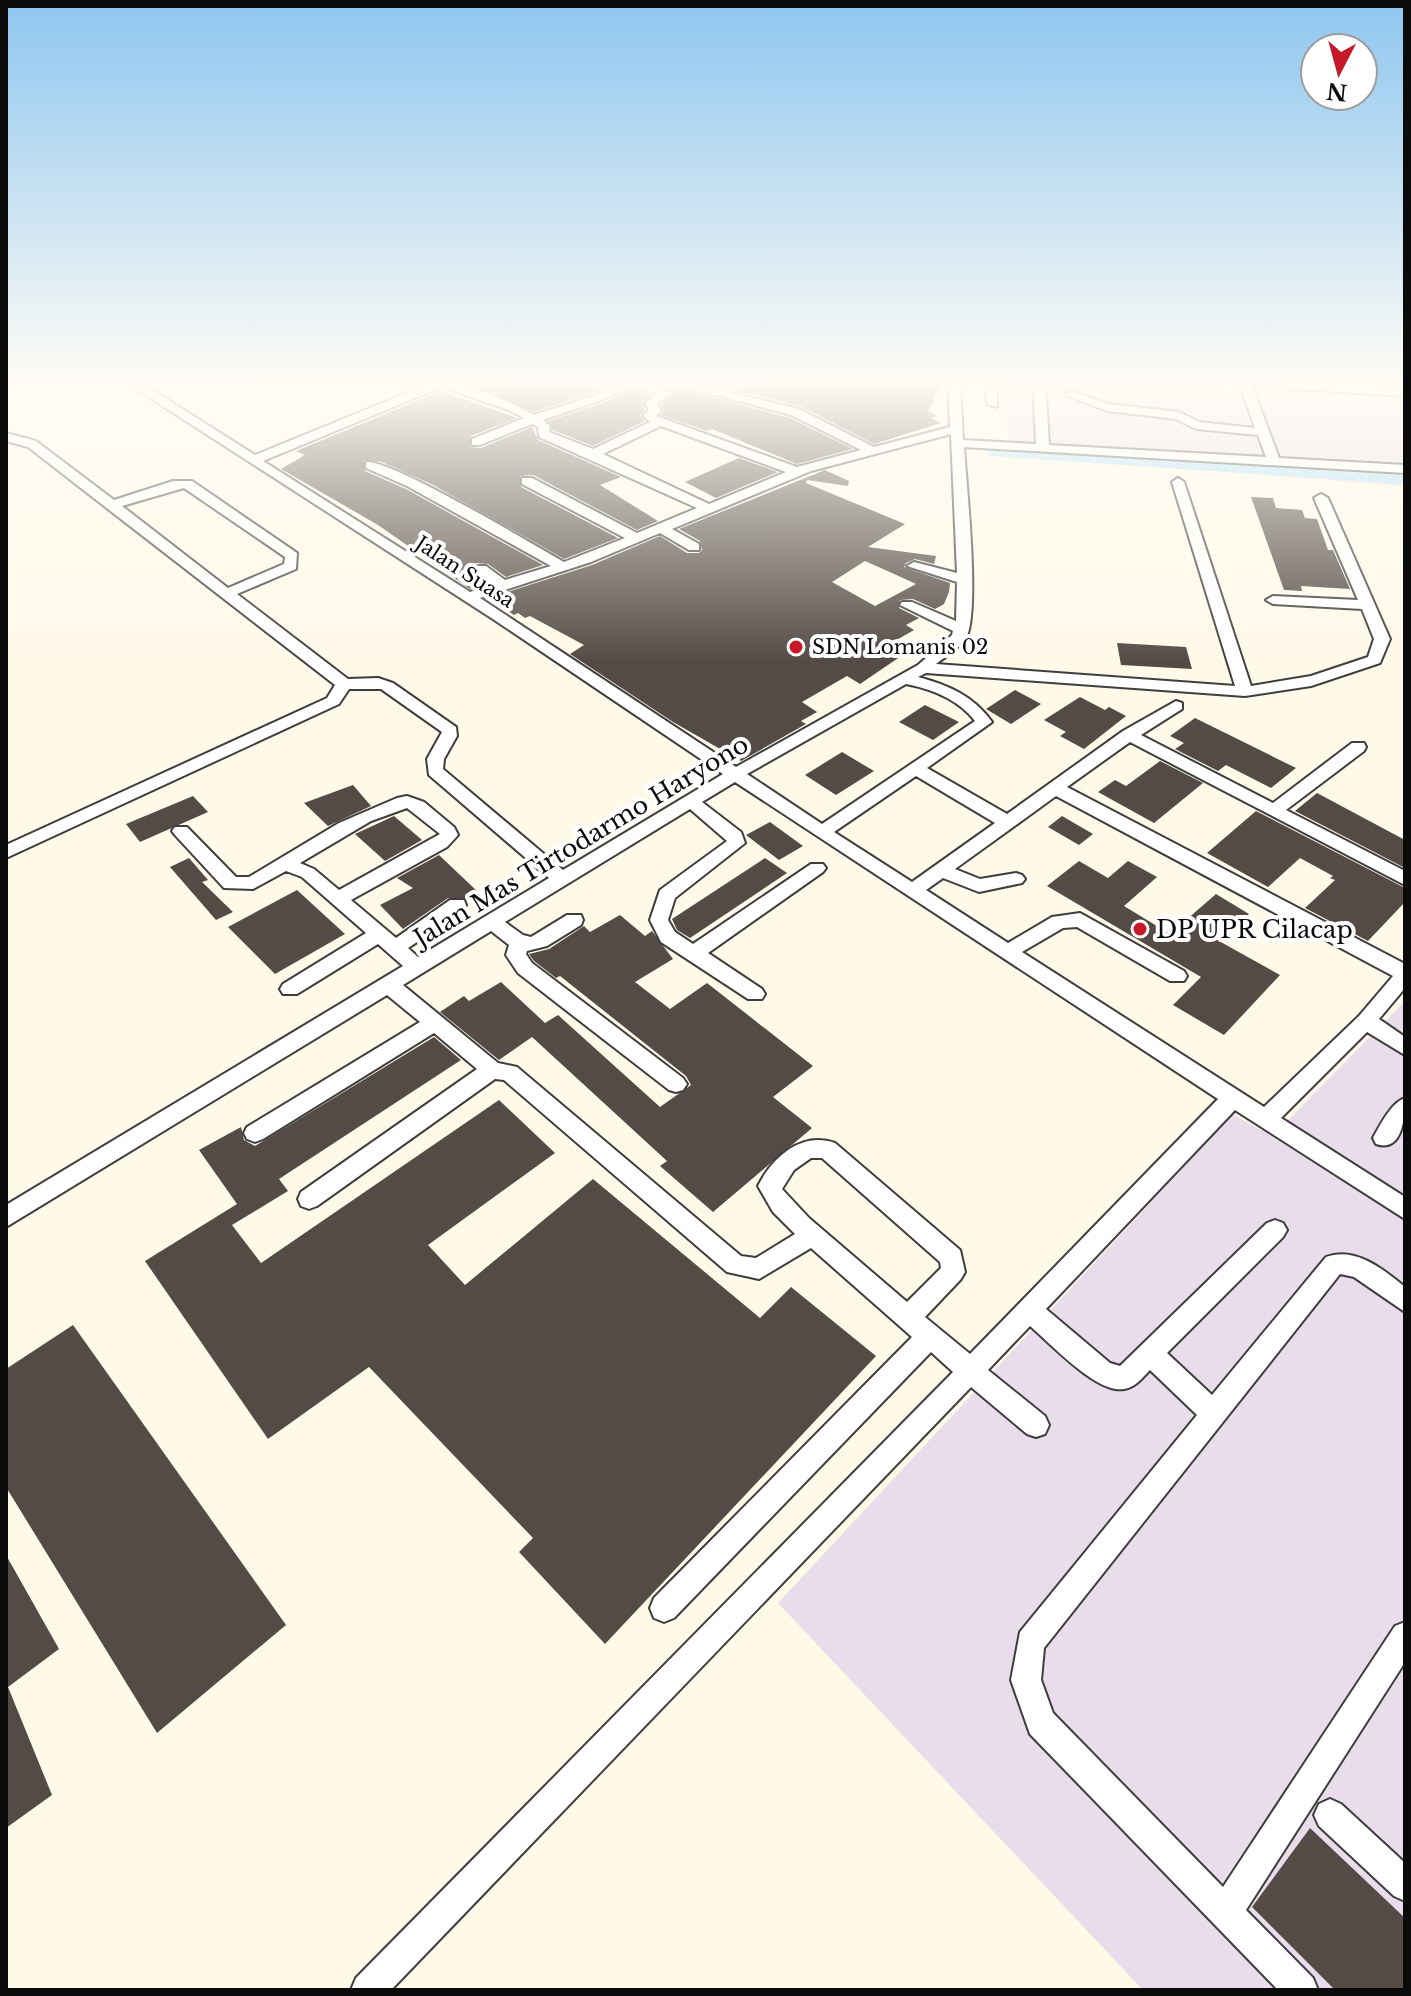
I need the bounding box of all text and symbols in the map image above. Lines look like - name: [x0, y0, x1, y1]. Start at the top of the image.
- north arrow: [1299, 32, 1379, 112]
- text: N: [1325, 77, 1349, 106]
- street label: Jalan Suasa: [409, 530, 520, 613]
- place label: SDN Lomanis 02: [812, 635, 988, 659]
- marker: SDN Lomanis 02: [787, 638, 805, 656]
- street label: Jalan Mas Tirtodarmo Haryono: [406, 729, 753, 954]
- place label: DP UPR Cilacap: [1156, 915, 1353, 944]
- marker: DP UPR Cilacap: [1131, 920, 1149, 938]

